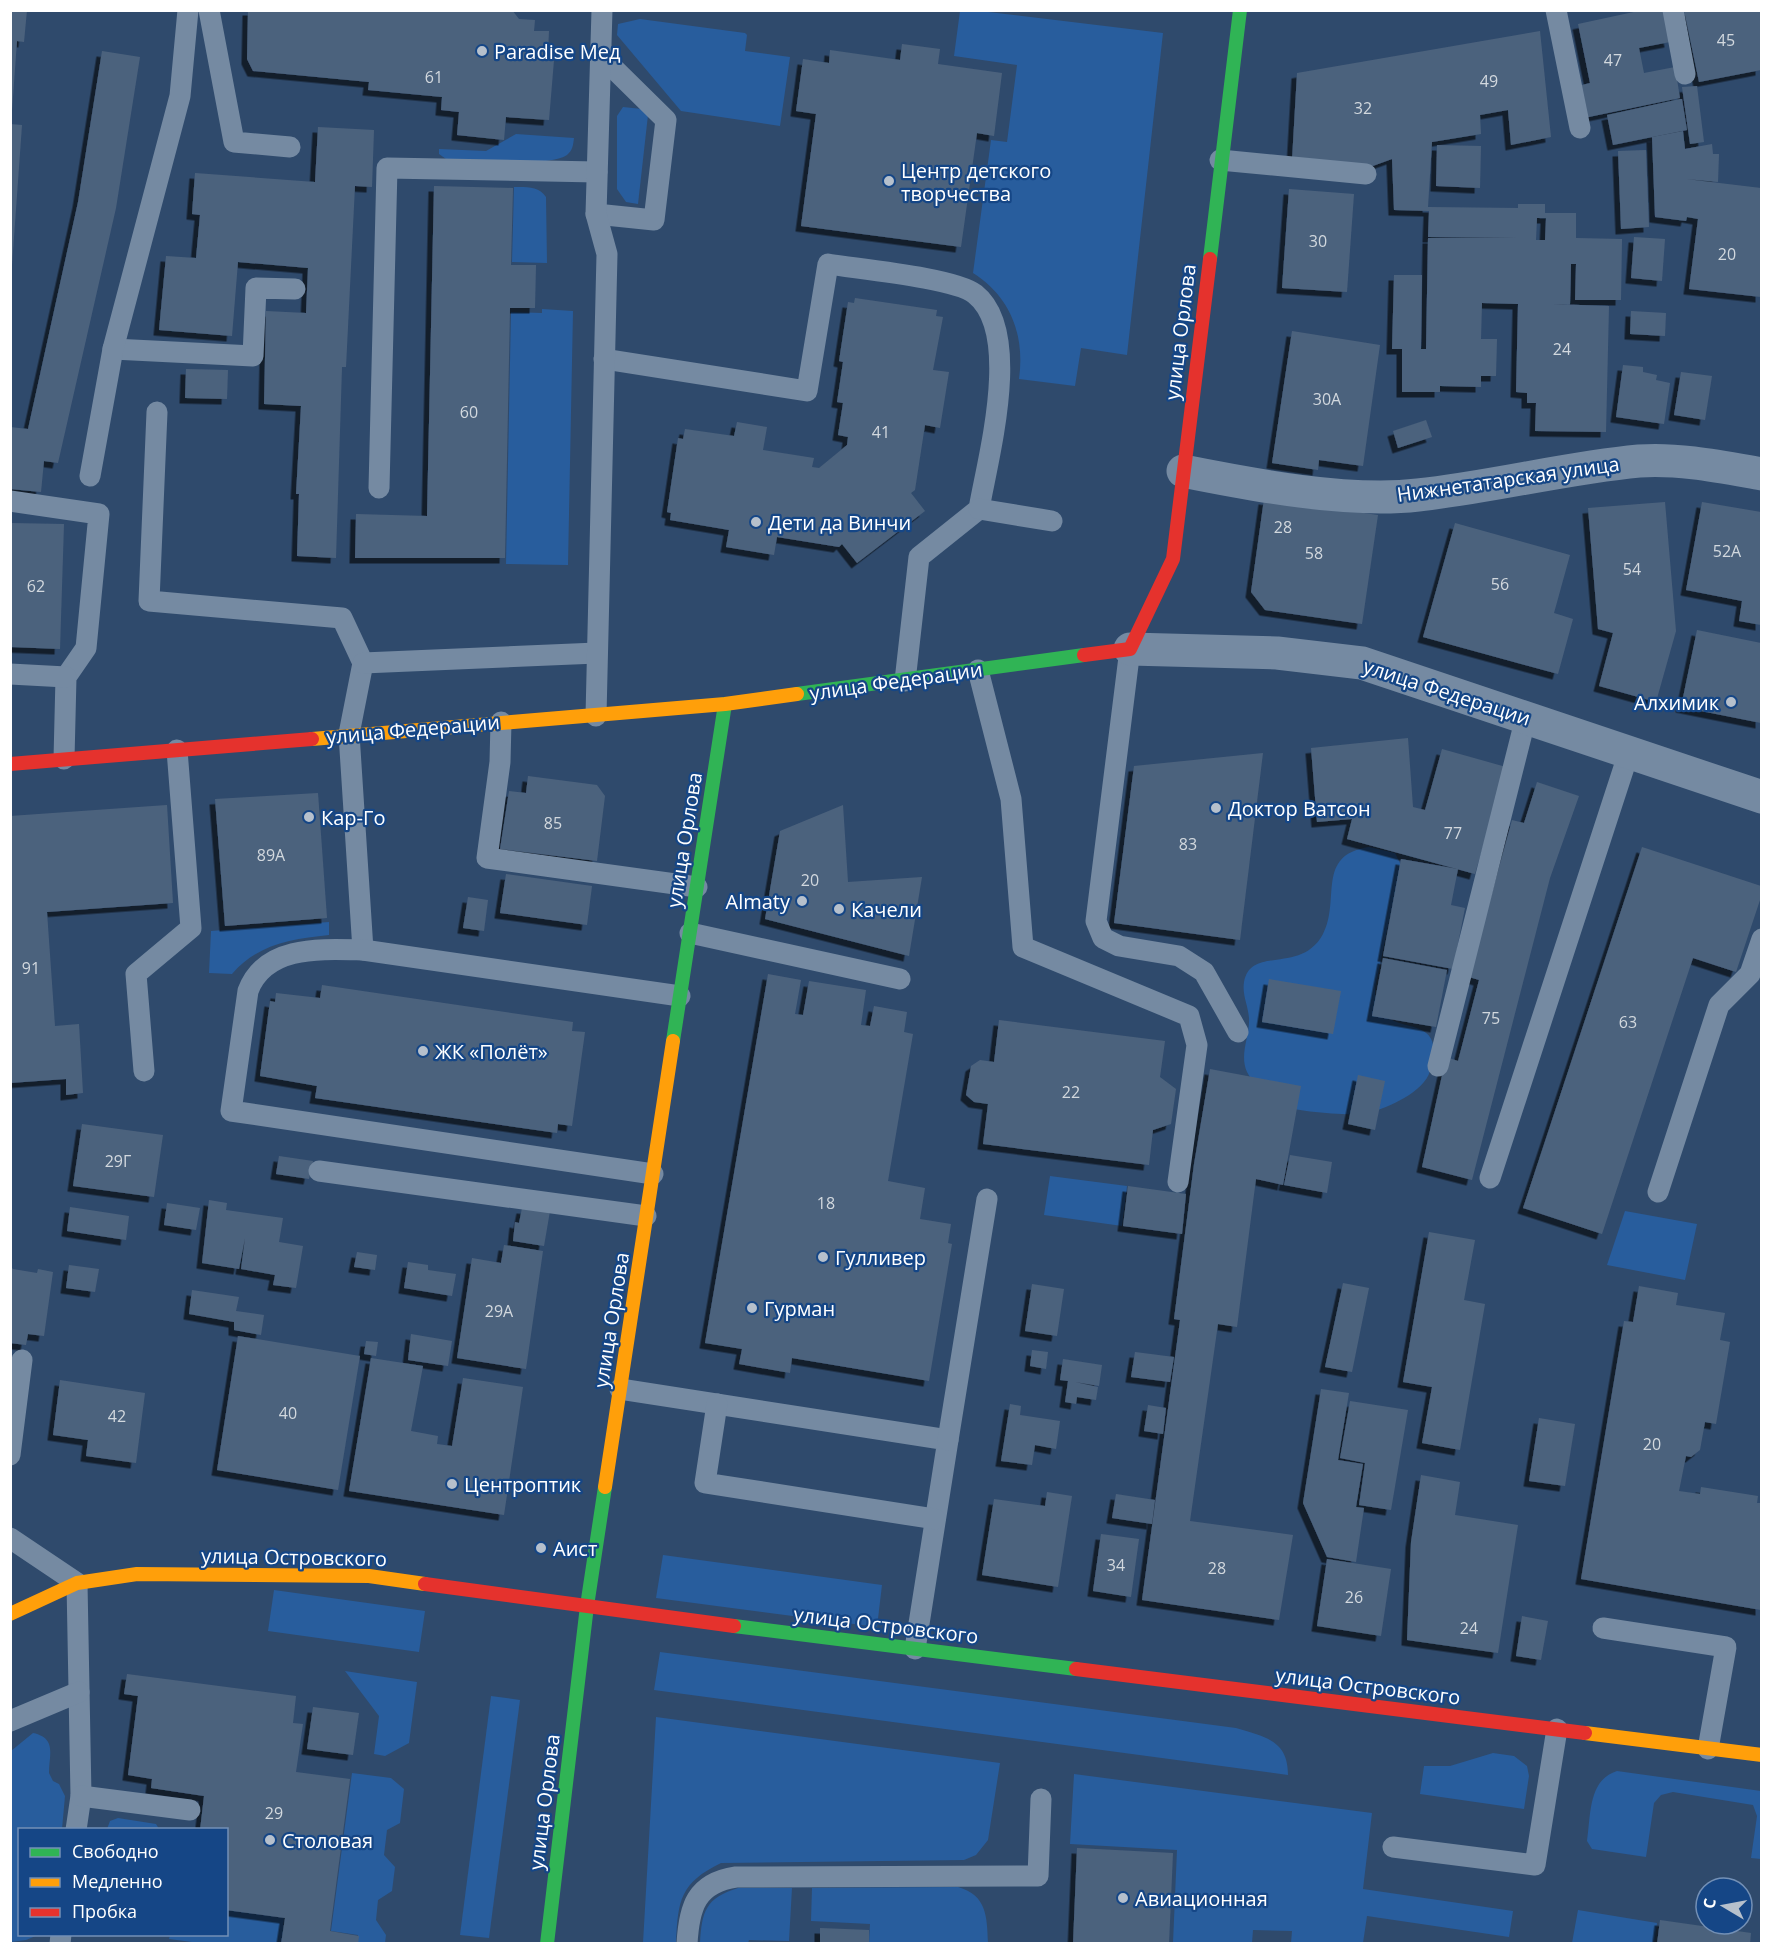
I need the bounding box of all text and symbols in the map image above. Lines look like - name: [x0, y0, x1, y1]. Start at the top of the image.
- house number: 45: [1717, 29, 1735, 51]
- place label: Paradise Мед: [494, 38, 621, 65]
- marker: Paradise Мед: [475, 44, 489, 58]
- house number: 47: [1604, 49, 1622, 71]
- house number: 61: [425, 66, 443, 88]
- house number: 49: [1480, 70, 1498, 92]
- house number: 32: [1354, 97, 1372, 119]
- place label: Центр детского творчества: [901, 157, 1051, 207]
- marker: Центр детского творчества: [882, 174, 896, 188]
- house number: 30: [1309, 230, 1327, 252]
- house number: 20: [1718, 243, 1736, 265]
- street label: улица Орлова: [1158, 262, 1202, 402]
- house number: 24: [1553, 338, 1571, 360]
- house number: 30А: [1313, 388, 1342, 410]
- house number: 60: [460, 401, 478, 423]
- house number: 41: [872, 421, 890, 443]
- street label: Нижнетатарская улица: [1395, 450, 1621, 508]
- place label: Дети да Винчи: [768, 509, 911, 536]
- marker: Дети да Винчи: [749, 515, 763, 529]
- house number: 28: [1274, 516, 1292, 538]
- house number: 52А: [1713, 540, 1742, 562]
- house number: 58: [1305, 542, 1323, 564]
- house number: 54: [1623, 558, 1641, 580]
- house number: 56: [1491, 573, 1509, 595]
- house number: 62: [27, 575, 45, 597]
- street label: улица Федерации: [1360, 652, 1534, 732]
- street label: улица Федерации: [808, 656, 984, 706]
- place label: Алхимик: [1634, 689, 1720, 716]
- marker: Алхимик: [1724, 695, 1738, 709]
- street label: улица Федерации: [325, 708, 501, 750]
- street label: улица Орлова: [660, 770, 708, 910]
- place label: Доктор Ватсон: [1228, 795, 1371, 822]
- marker: Доктор Ватсон: [1209, 801, 1223, 815]
- place label: Кар-Го: [321, 804, 385, 831]
- marker: Кар-Го: [302, 810, 316, 824]
- house number: 85: [544, 812, 562, 834]
- house number: 77: [1444, 822, 1462, 844]
- house number: 83: [1179, 833, 1197, 855]
- house number: 89А: [257, 844, 286, 866]
- house number: 20: [801, 869, 819, 891]
- place label: Almaty: [726, 888, 791, 915]
- marker: Almaty: [795, 894, 809, 908]
- place label: Качели: [851, 896, 922, 923]
- marker: Качели: [832, 902, 846, 916]
- house number: 91: [22, 957, 40, 979]
- house number: 75: [1482, 1007, 1500, 1029]
- house number: 63: [1619, 1011, 1637, 1033]
- place label: ЖК «Полёт»: [435, 1038, 548, 1065]
- marker: ЖК «Полёт»: [416, 1044, 430, 1058]
- house number: 22: [1062, 1081, 1080, 1103]
- house number: 29Г: [105, 1150, 131, 1172]
- house number: 18: [817, 1192, 835, 1214]
- place label: Гулливер: [835, 1244, 926, 1271]
- street label: улица Орлова: [587, 1250, 635, 1390]
- marker: Гулливер: [816, 1250, 830, 1264]
- place label: Гурман: [764, 1295, 835, 1322]
- house number: 29А: [485, 1300, 514, 1322]
- marker: Гурман: [745, 1301, 759, 1315]
- house number: 40: [279, 1402, 297, 1424]
- house number: 42: [108, 1405, 126, 1427]
- house number: 20: [1643, 1433, 1661, 1455]
- place label: Центроптик: [464, 1471, 582, 1498]
- marker: Центроптик: [445, 1477, 459, 1491]
- place label: Аист: [553, 1535, 597, 1562]
- marker: Аист: [534, 1541, 548, 1555]
- street label: улица Островского: [201, 1542, 387, 1572]
- house number: 34: [1107, 1554, 1125, 1576]
- house number: 28: [1208, 1557, 1226, 1579]
- house number: 26: [1345, 1586, 1363, 1608]
- street label: улица Островского: [792, 1600, 980, 1650]
- house number: 24: [1460, 1617, 1478, 1639]
- street label: улица Островского: [1274, 1661, 1462, 1711]
- street label: улица Орлова: [522, 1732, 566, 1872]
- house number: 29: [265, 1802, 283, 1824]
- place label: Столовая: [282, 1827, 373, 1854]
- legend: [18, 1828, 228, 1936]
- marker: Столовая: [263, 1833, 277, 1847]
- text: Свободно: [72, 1839, 159, 1863]
- text: Медленно: [72, 1869, 163, 1893]
- north arrow: [1694, 1876, 1754, 1936]
- place label: Авиационная: [1135, 1885, 1268, 1912]
- marker: Авиационная: [1116, 1891, 1130, 1905]
- text: С: [1698, 1896, 1721, 1910]
- text: Пробка: [72, 1899, 137, 1923]

